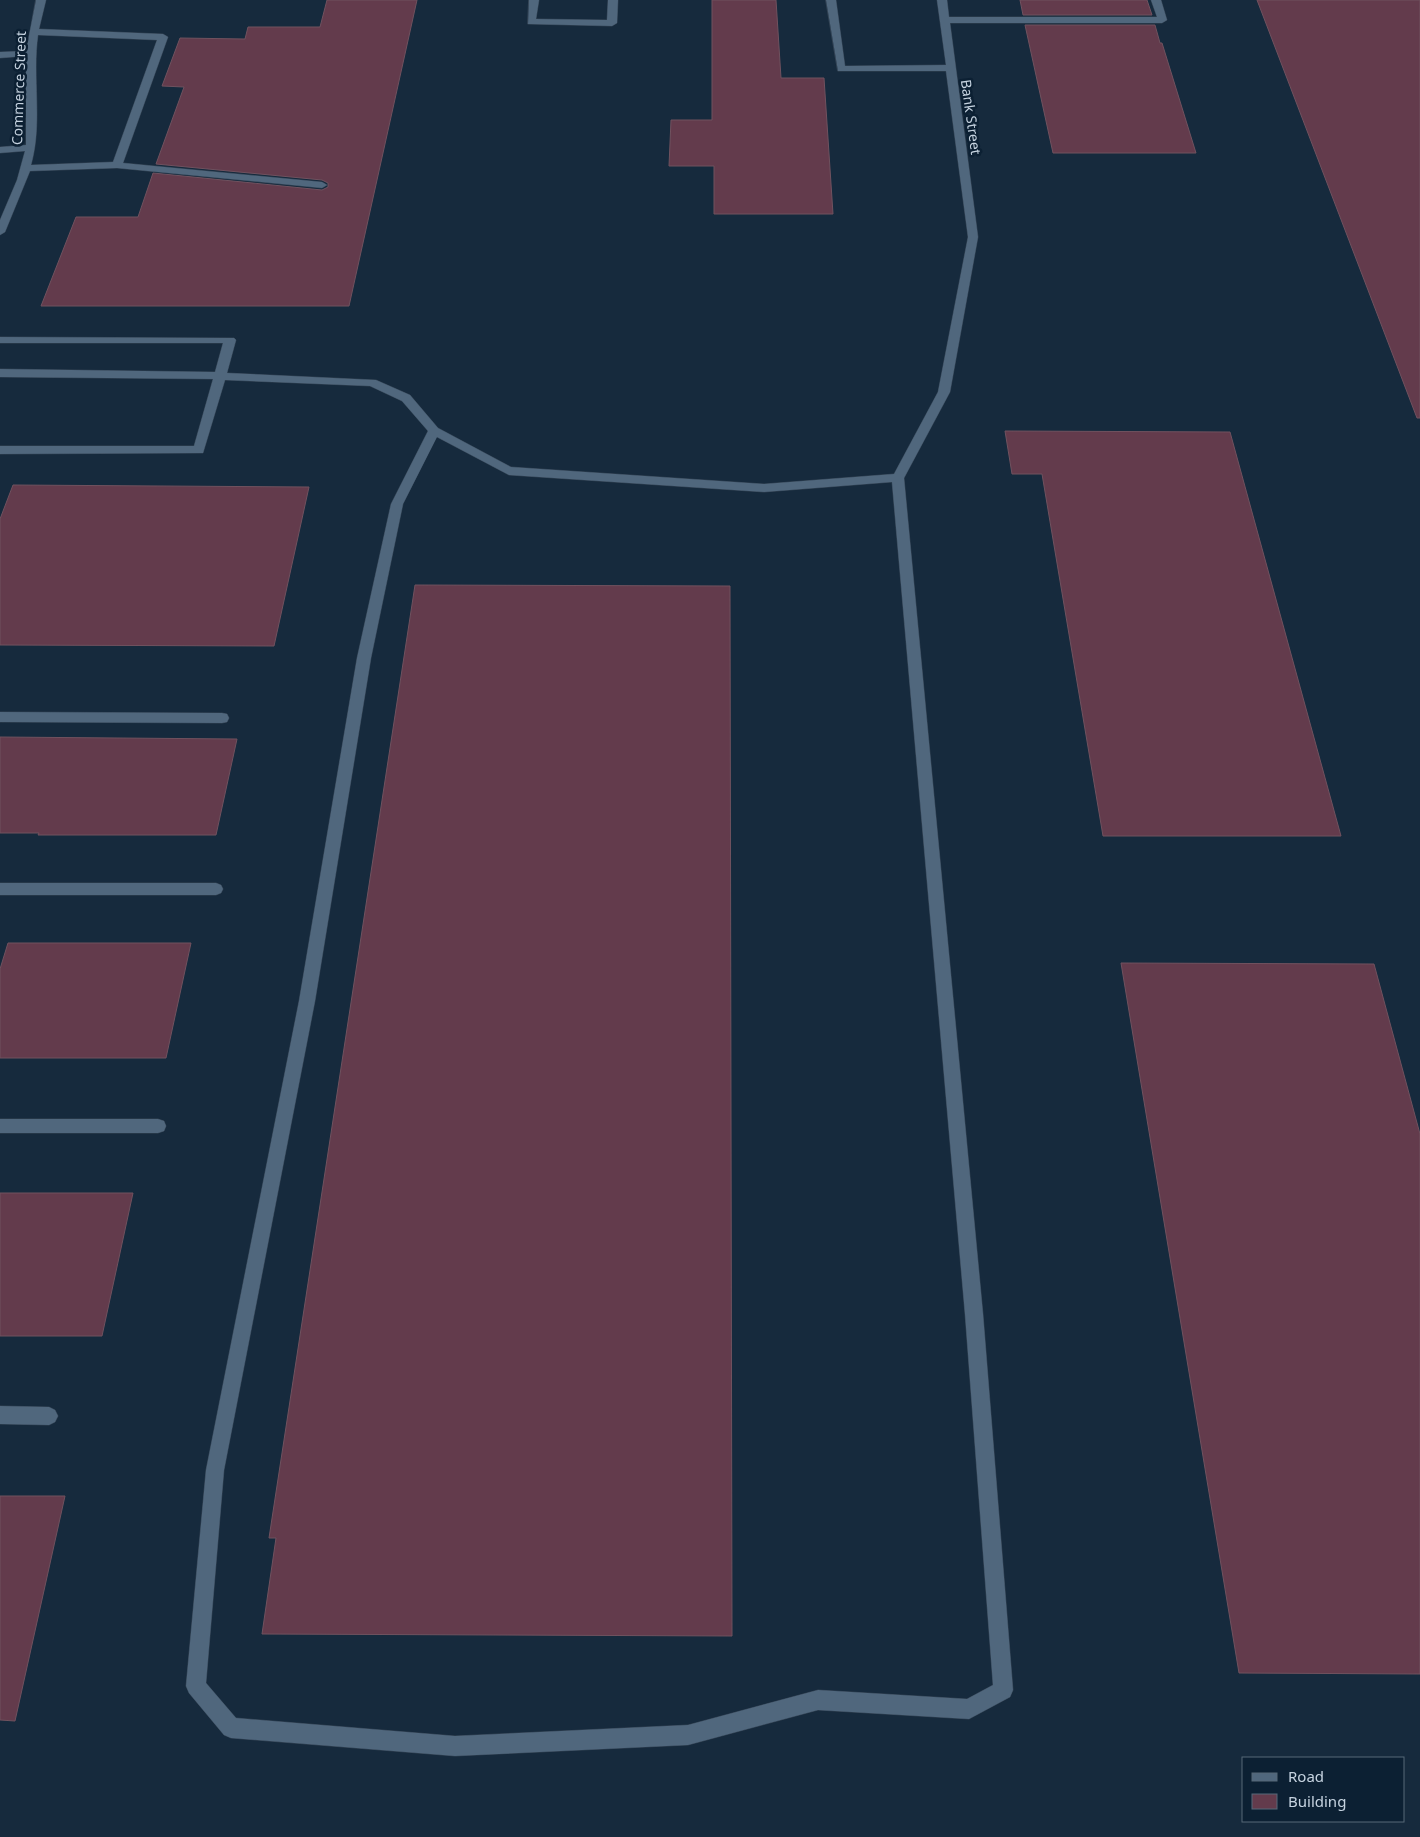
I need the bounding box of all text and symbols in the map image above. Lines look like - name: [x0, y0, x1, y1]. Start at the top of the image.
- street label: Commerce Street: [7, 31, 30, 145]
- street label: Bank Street: [957, 78, 986, 156]
- legend: [1242, 1757, 1405, 1822]
- text: Road: [1288, 1766, 1324, 1786]
- text: Building: [1288, 1791, 1346, 1811]

